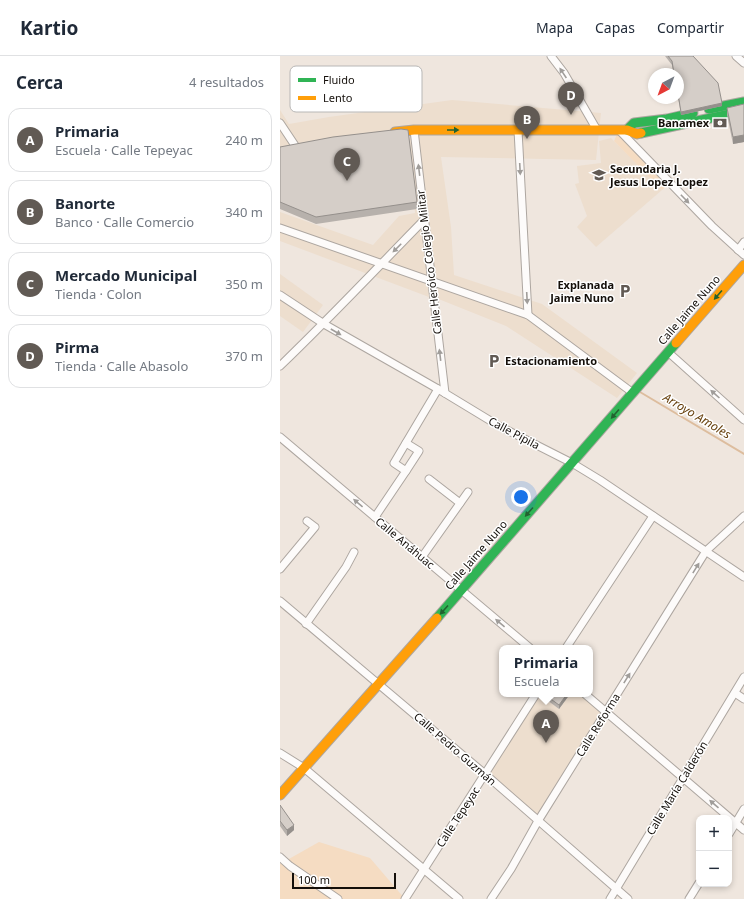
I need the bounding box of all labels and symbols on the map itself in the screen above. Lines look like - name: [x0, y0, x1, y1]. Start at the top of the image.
- legend: [290, 66, 422, 112]
- one-way arrow: [559, 67, 567, 78]
- north arrow: [648, 68, 684, 104]
- text: Fluido: [323, 72, 355, 87]
- pin: D: [558, 82, 584, 115]
- text: Lento: [323, 90, 353, 105]
- pin: B: [514, 106, 540, 139]
- place label: Banamex: [658, 115, 710, 130]
- bank icon: Banamex: [712, 115, 728, 131]
- one-way arrow: [447, 127, 460, 133]
- pin: C: [334, 148, 360, 181]
- place label: Secundaria J. Jesus Lopez Lopez: [609, 161, 708, 189]
- one-way arrow: [517, 163, 524, 175]
- one-way arrow: [415, 164, 422, 176]
- school or university icon: Secundaria J. Jesus Lopez Lopez: [591, 167, 607, 183]
- street label: Calle Heróico Colegio Militar: [412, 188, 445, 335]
- one-way arrow: [680, 194, 690, 204]
- one-way arrow: [392, 243, 402, 253]
- street label: Calle Jaime Nuno: [654, 271, 723, 348]
- place label: Explanada Jaime Nuno: [549, 277, 614, 305]
- parking icon: Explanada Jaime Nuno: [617, 283, 633, 299]
- one-way arrow: [714, 289, 723, 300]
- one-way arrow: [524, 292, 531, 304]
- one-way arrow: [330, 328, 342, 335]
- one-way arrow: [437, 349, 444, 361]
- parking icon: Estacionamiento: [486, 353, 502, 369]
- place label: Estacionamiento: [505, 353, 597, 368]
- water label: Arroyo Amoles: [659, 388, 734, 443]
- one-way arrow: [710, 390, 720, 399]
- one-way arrow: [610, 409, 619, 419]
- street label: Calle Pípila: [486, 413, 542, 452]
- your location: [511, 487, 531, 507]
- one-way arrow: [353, 498, 363, 507]
- one-way arrow: [525, 507, 534, 517]
- street label: Calle Anáhuac: [373, 513, 438, 572]
- street label: Calle Jaime Nuno: [441, 516, 510, 593]
- one-way arrow: [692, 562, 699, 574]
- one-way arrow: [439, 605, 448, 615]
- one-way arrow: [494, 619, 505, 628]
- one-way arrow: [623, 672, 630, 684]
- street label: Calle Reforma: [572, 690, 623, 759]
- street label: Calle Pedro Guzmán: [411, 709, 500, 789]
- pin: A: [533, 710, 559, 743]
- street label: Calle María Calderón: [643, 738, 711, 838]
- street label: Calle Tepeyac: [432, 784, 483, 850]
- one-way arrow: [709, 800, 720, 809]
- scale bar: [292, 871, 396, 890]

